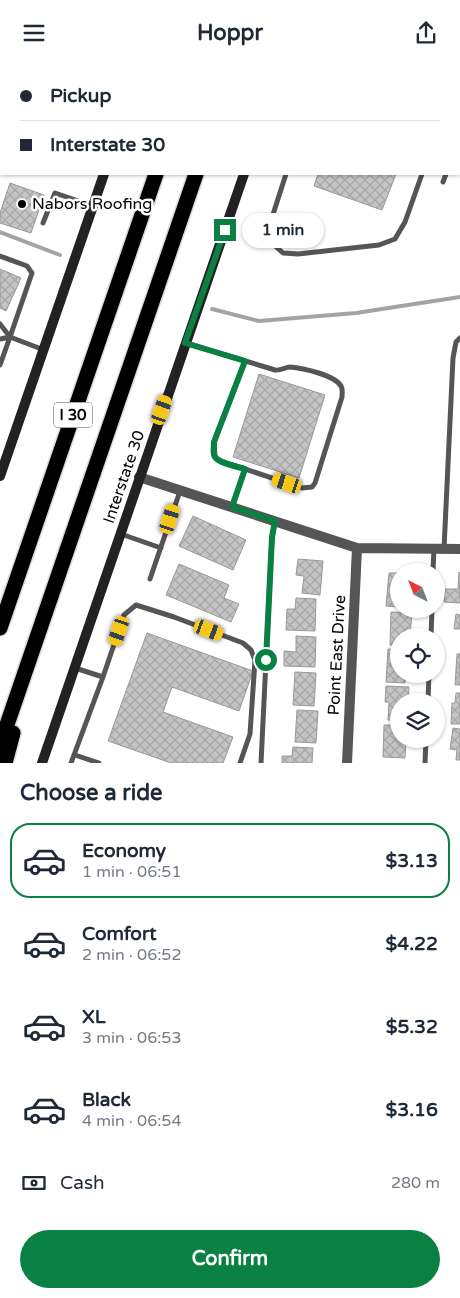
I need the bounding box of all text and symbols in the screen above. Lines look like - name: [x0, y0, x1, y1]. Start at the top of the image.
- icon: menu: [20, 19, 48, 47]
- icon: share: [412, 19, 440, 47]
- text: Hoppr: [197, 20, 263, 46]
- text: Pickup: [50, 85, 111, 107]
- text: Interstate 30: [50, 134, 165, 156]
- place label: Nabors Roofing: [32, 194, 152, 214]
- marker: Nabors Roofing: [16, 198, 28, 210]
- callout: 1 min: [242, 213, 325, 247]
- route end: [214, 219, 236, 241]
- text: 1 min: [262, 220, 304, 240]
- car: [150, 393, 173, 427]
- road number: I 30: [54, 403, 92, 427]
- street label: Interstate 30: [99, 428, 149, 526]
- car: [270, 471, 303, 495]
- car: [158, 502, 181, 536]
- north arrow: [390, 563, 445, 617]
- map controls: [390, 563, 445, 748]
- street label: Point East Drive: [324, 594, 350, 716]
- car: [107, 614, 130, 648]
- car: [192, 618, 225, 642]
- button: locate: [390, 628, 445, 683]
- route start: [255, 649, 277, 671]
- button: layers: [390, 693, 445, 748]
- text: Choose a ride: [20, 780, 163, 806]
- icon: car: [22, 838, 67, 883]
- text: Economy: [82, 840, 166, 862]
- text: $3.13: [386, 850, 438, 872]
- text: 1 min · 06:51: [82, 862, 181, 882]
- icon: car: [22, 921, 67, 966]
- text: Comfort: [82, 923, 156, 945]
- text: $4.22: [386, 933, 438, 955]
- text: 2 min · 06:52: [82, 945, 181, 965]
- icon: car: [22, 1004, 67, 1049]
- text: XL: [82, 1006, 106, 1028]
- text: $5.32: [386, 1016, 438, 1038]
- text: 3 min · 06:53: [82, 1028, 181, 1048]
- icon: car: [22, 1087, 67, 1132]
- text: Black: [82, 1089, 131, 1111]
- text: $3.16: [386, 1099, 438, 1121]
- text: 4 min · 06:54: [82, 1111, 181, 1131]
- icon: cash: [20, 1169, 48, 1197]
- text: Cash: [60, 1172, 105, 1194]
- text: 280 m: [391, 1173, 440, 1193]
- button: Confirm: [20, 1230, 440, 1288]

